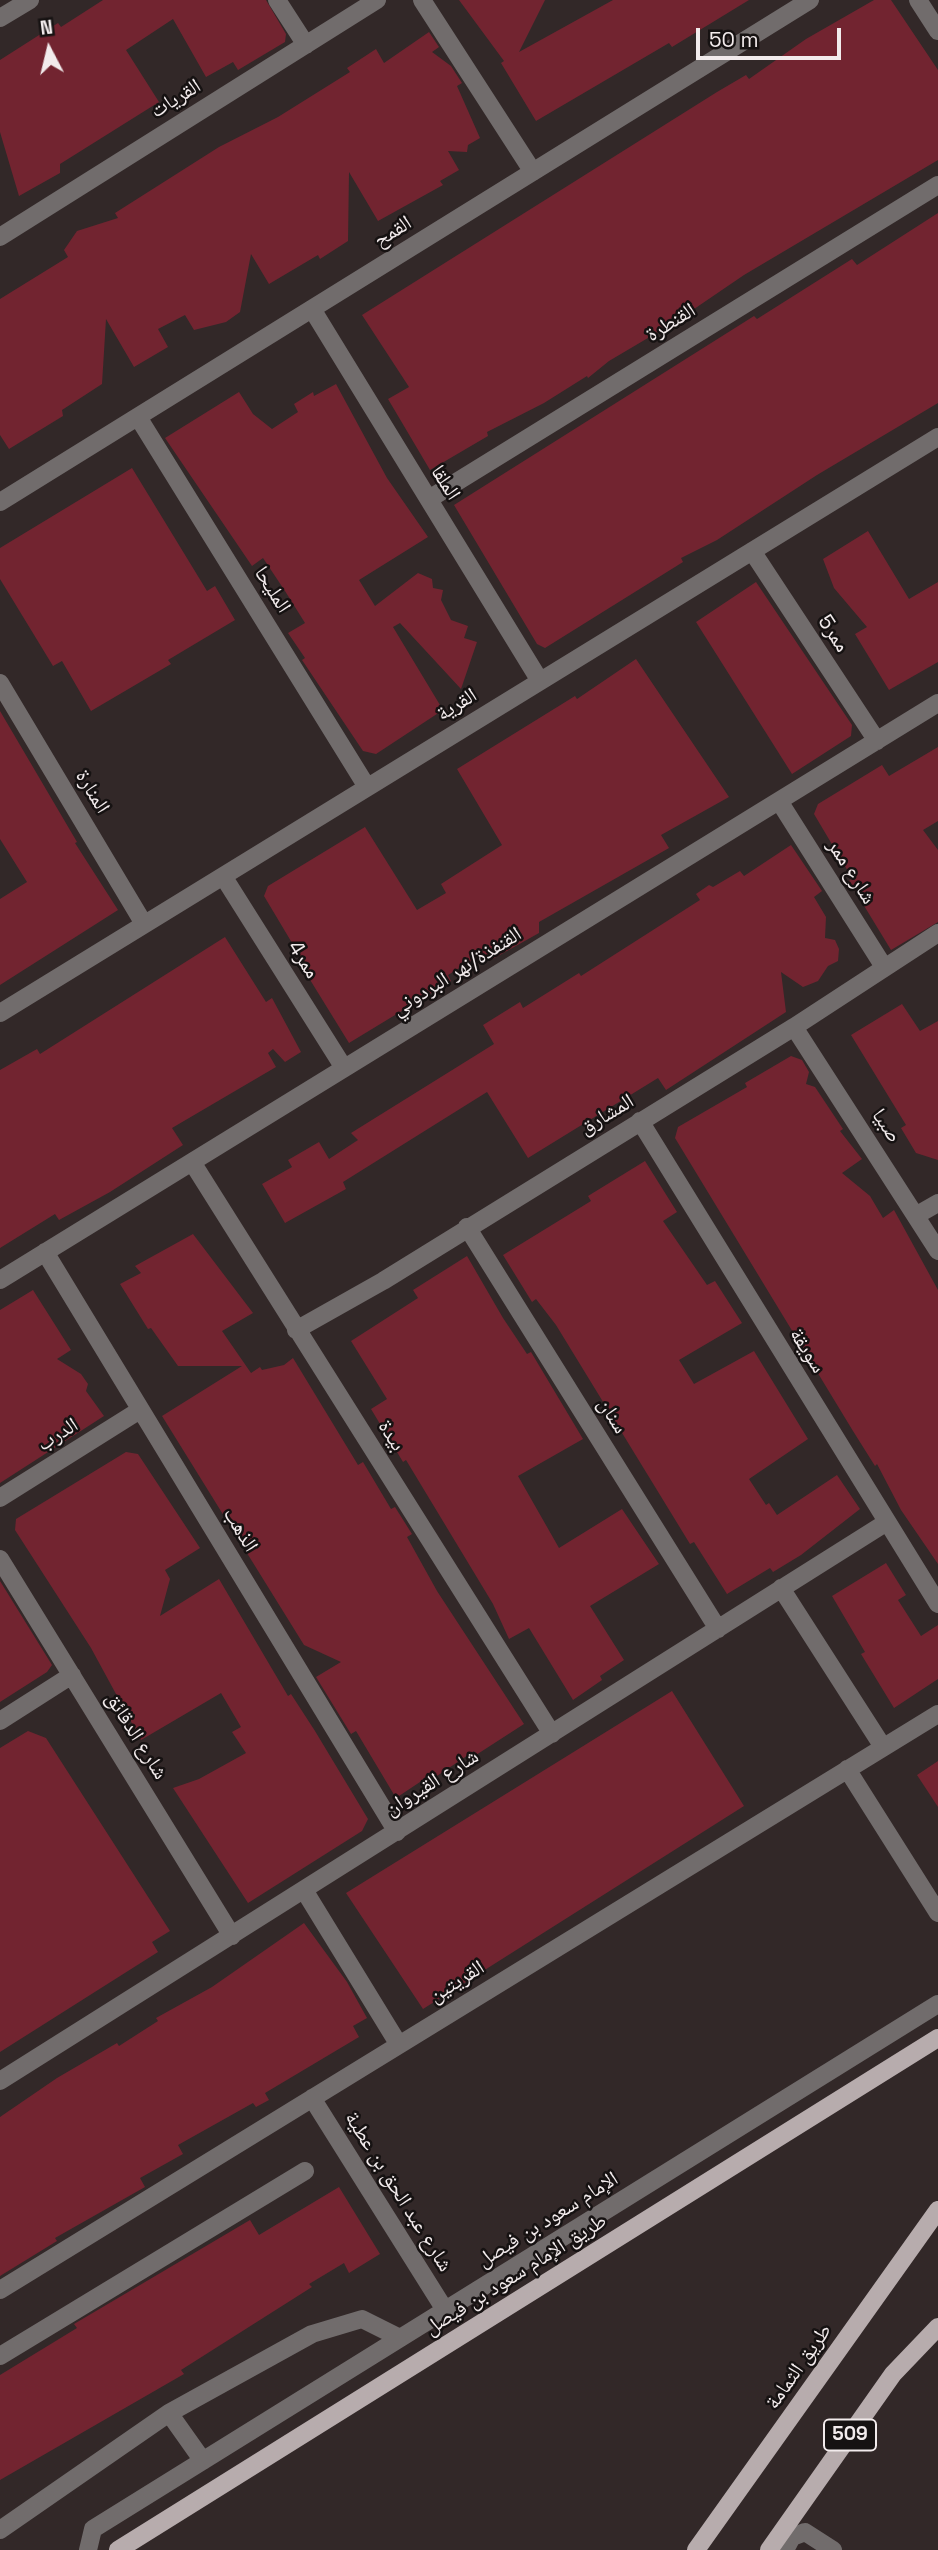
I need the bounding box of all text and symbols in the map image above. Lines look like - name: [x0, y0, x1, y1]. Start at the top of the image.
- north arrow: [14, 14, 84, 84]
- text: N: [39, 14, 54, 41]
- scale bar: [700, 14, 845, 58]
- text: 50 m: [709, 26, 759, 53]
- street label: القريات: [146, 74, 206, 124]
- street label: القمح: [369, 211, 417, 253]
- street label: القنطرة: [641, 298, 701, 348]
- street label: الملقا: [425, 461, 465, 505]
- street label: المليحا: [248, 562, 296, 618]
- street label: ممر5: [812, 611, 854, 657]
- street label: القرية: [432, 683, 482, 727]
- street label: المنارة: [69, 766, 115, 818]
- street label: شارع ممر: [821, 835, 881, 909]
- street label: القنفذة/نهر البردوني: [387, 922, 527, 1022]
- street label: ممر4: [282, 936, 324, 984]
- street label: المشارق: [575, 1089, 639, 1141]
- street label: صبيا: [866, 1104, 906, 1148]
- street label: سويقة: [783, 1324, 831, 1378]
- street label: سنان: [591, 1393, 633, 1439]
- street label: الدرب: [33, 1413, 83, 1457]
- street label: بيدة: [372, 1416, 410, 1456]
- street label: الذهب: [217, 1503, 263, 1557]
- street label: شارع الدقائق: [99, 1688, 173, 1784]
- street label: شارع القيروان: [380, 1744, 484, 1822]
- street label: القريتين: [425, 1955, 489, 2009]
- street label: شارع عبد الحق بن عطية: [339, 2107, 457, 2277]
- street label: الإمام سعود بن فيصل: [473, 2167, 623, 2273]
- street label: طريق الإمام سعود بن فيصل: [420, 2209, 612, 2341]
- street label: طريق الثمامة: [760, 2319, 838, 2415]
- road number: 509: [824, 2420, 876, 2450]

